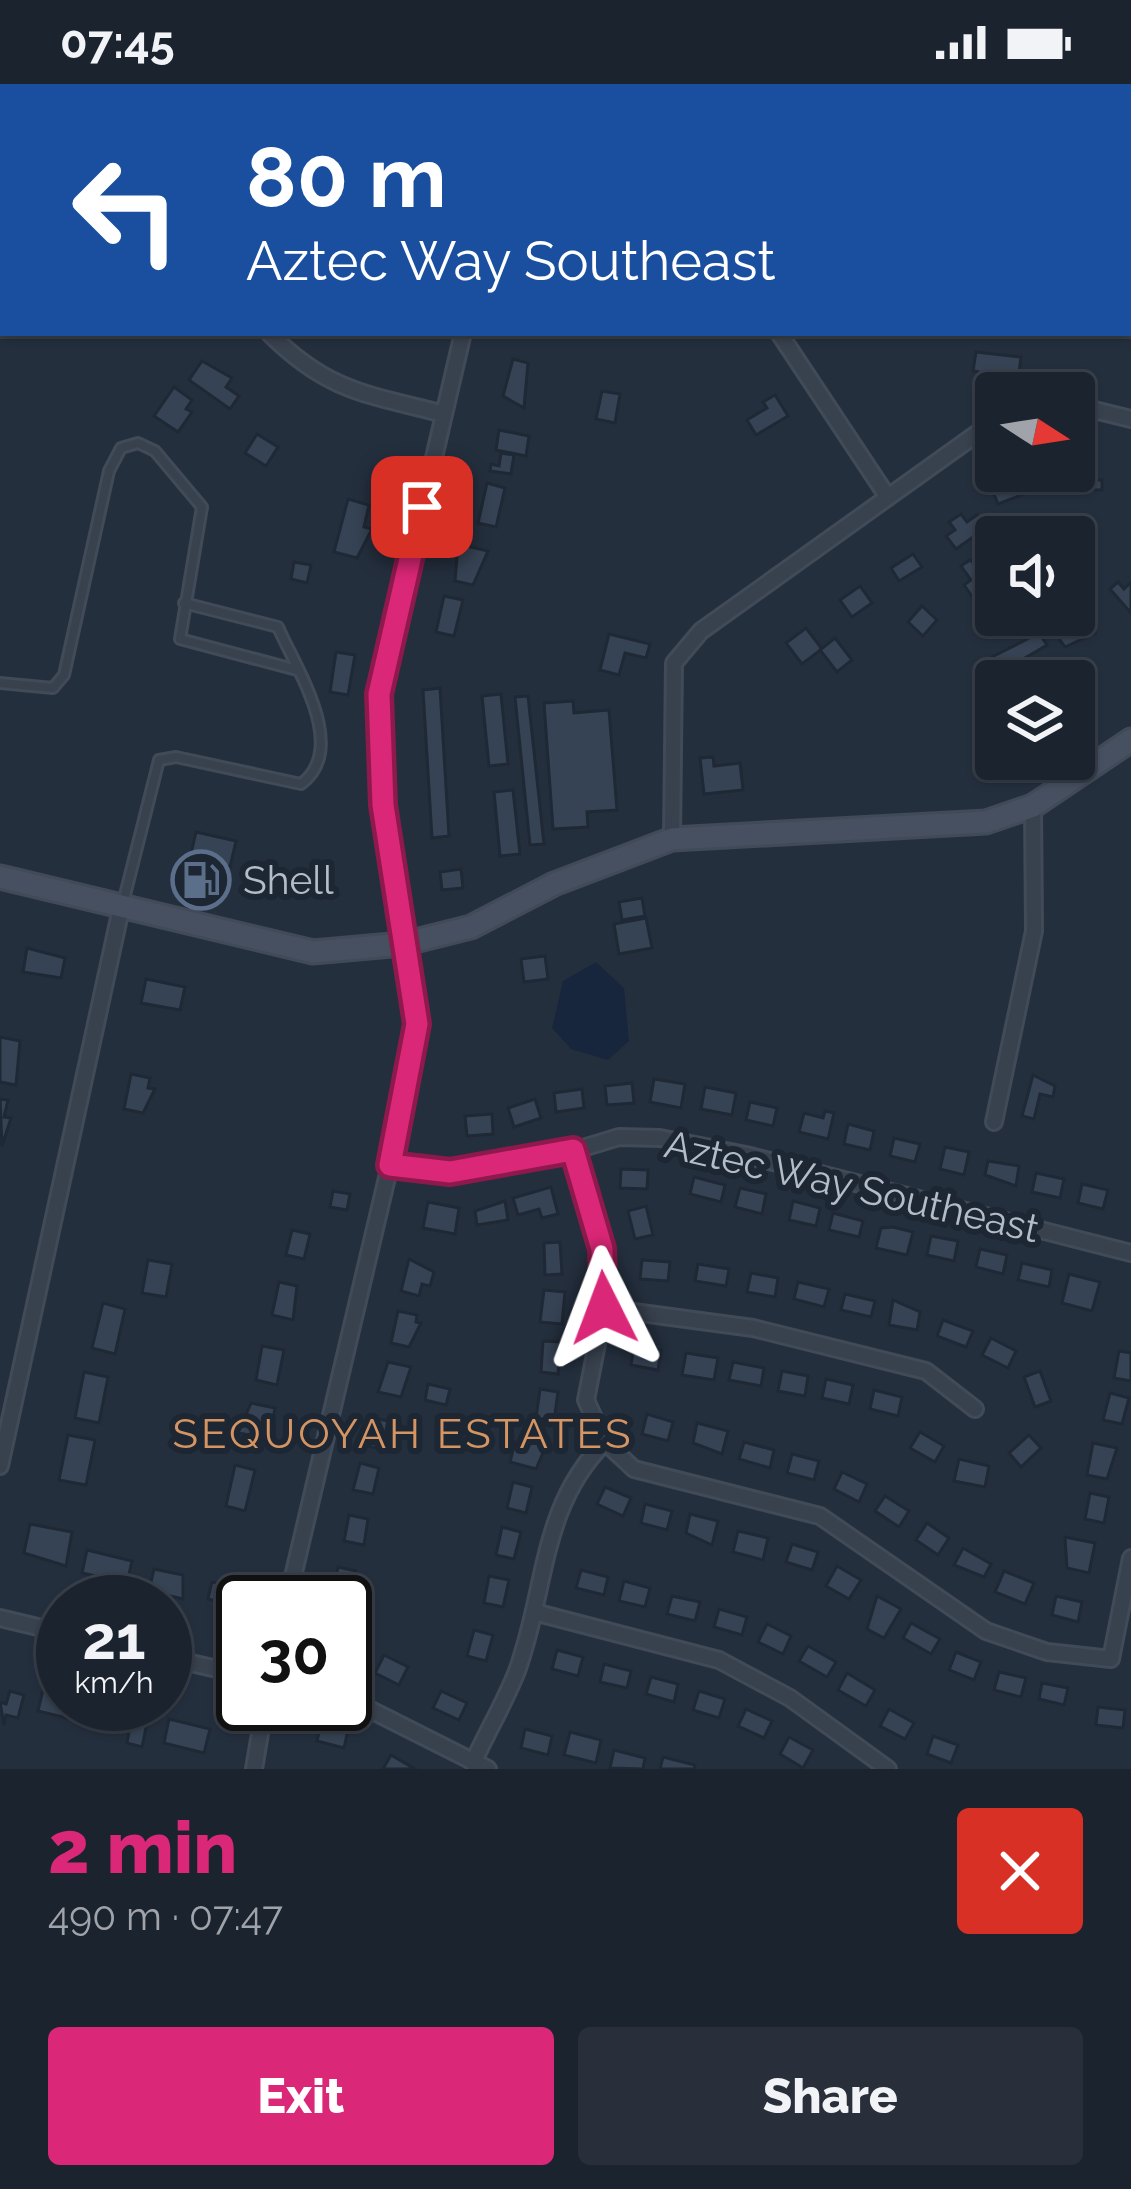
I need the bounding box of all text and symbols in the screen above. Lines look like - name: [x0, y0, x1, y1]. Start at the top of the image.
- text: 07:45: [60, 16, 175, 69]
- text: 80 m: [246, 128, 447, 227]
- icon: left: [48, 132, 204, 288]
- text: Aztec Way Southeast: [246, 229, 776, 293]
- north arrow: [975, 372, 1095, 492]
- map controls: [975, 372, 1095, 780]
- pin: [371, 456, 473, 558]
- icon: arrive: [389, 474, 455, 540]
- button: sound: [975, 516, 1095, 636]
- button: layers: [975, 660, 1095, 780]
- fuel station icon: Shell: [170, 849, 232, 911]
- place label: Shell: [243, 857, 334, 903]
- street label: Aztec Way Southeast: [660, 1121, 1044, 1251]
- position arrow: [541, 1245, 667, 1371]
- district label: SEQUOYAH ESTATES: [173, 1409, 633, 1458]
- speed limit sign: 30: [216, 1575, 372, 1731]
- text: 21: [82, 1603, 146, 1673]
- text: km/h: [74, 1665, 154, 1700]
- text: 2 min: [48, 1805, 237, 1890]
- button: close: [957, 1808, 1083, 1934]
- text: 490 m · 07:47: [48, 1893, 283, 1939]
- button: Exit: [48, 2027, 554, 2165]
- button: Share: [578, 2027, 1083, 2165]

